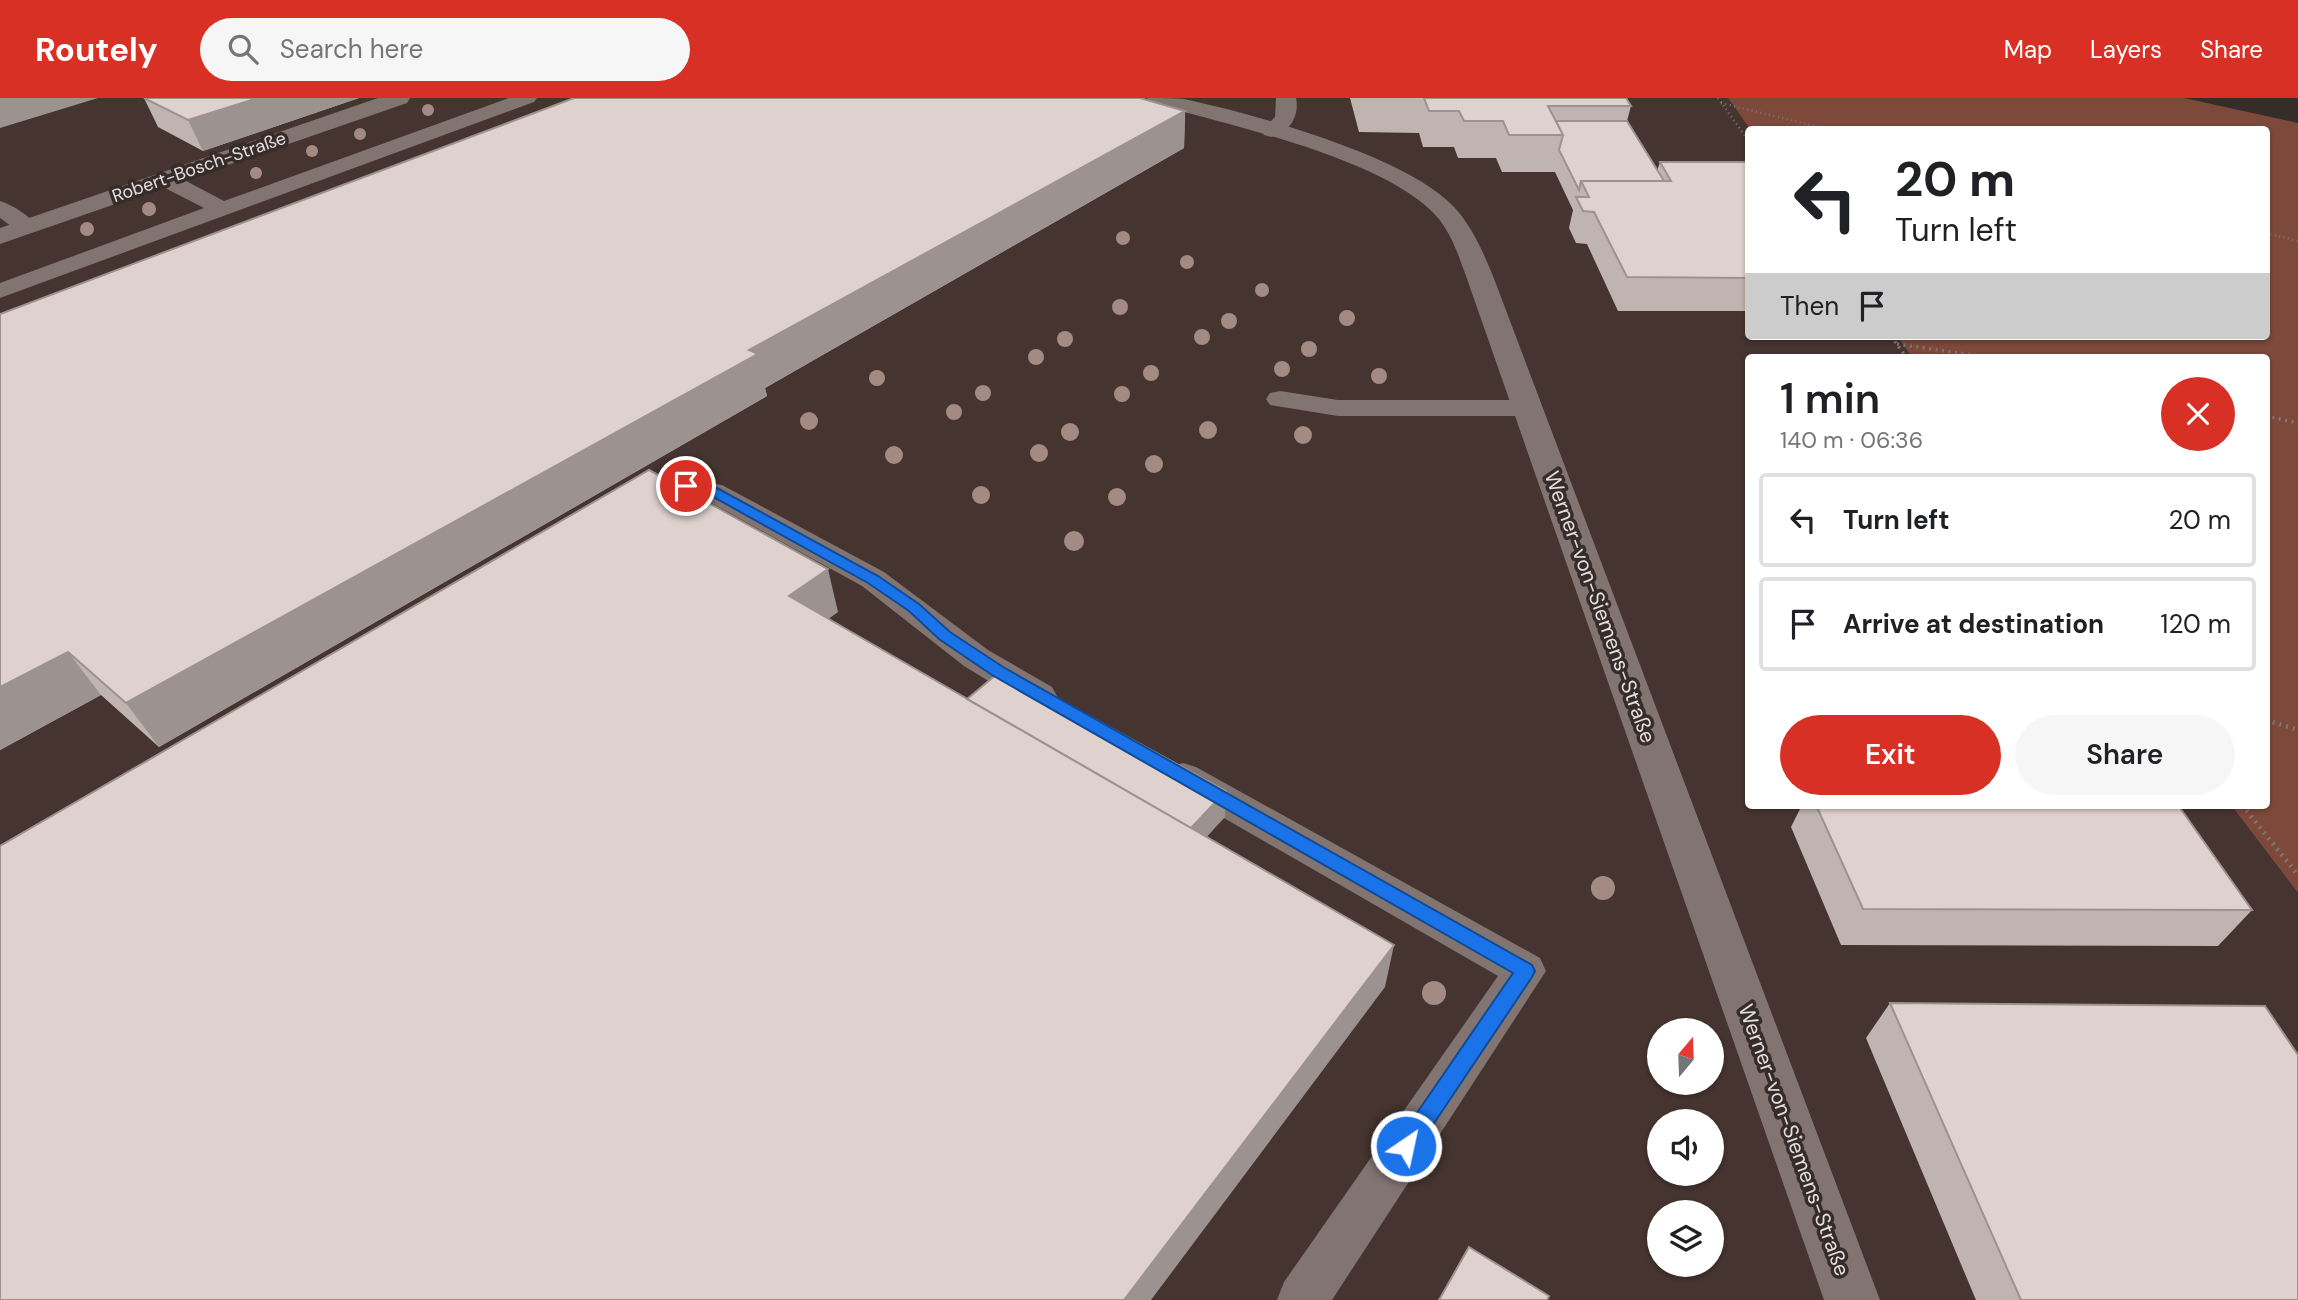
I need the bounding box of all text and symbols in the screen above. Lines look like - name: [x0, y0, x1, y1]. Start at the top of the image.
- search box: [200, 18, 690, 81]
- text: Routely: [35, 28, 158, 71]
- icon: search: [224, 30, 262, 68]
- text: Search here: [280, 32, 423, 66]
- text: Map: [2004, 34, 2052, 65]
- text: Layers: [2090, 34, 2162, 65]
- text: Share: [2200, 34, 2263, 65]
- street label: Robert-Bosch-Straße: [109, 126, 289, 208]
- text: 20 m: [1895, 147, 2015, 211]
- icon: left: [1780, 154, 1871, 245]
- text: Turn left: [1895, 209, 2017, 251]
- icon: arrive: [1853, 287, 1891, 325]
- text: Then: [1780, 289, 1839, 323]
- text: 1 min: [1780, 371, 1880, 426]
- button: close: [2161, 377, 2235, 451]
- text: 140 m · 06:36: [1780, 425, 1923, 455]
- pin: [656, 456, 716, 516]
- icon: arrive: [667, 467, 705, 505]
- street label: Werner-von-Siemens-Straße: [1538, 467, 1662, 747]
- icon: left: [1784, 501, 1822, 539]
- text: Turn left: [1843, 503, 1950, 537]
- text: 20 m: [2168, 503, 2231, 537]
- icon: arrive: [1784, 605, 1822, 643]
- text: Arrive at destination: [1843, 607, 2104, 641]
- text: 120 m: [2160, 607, 2231, 641]
- button: Exit: [1780, 715, 2001, 795]
- button: Share: [2015, 715, 2235, 795]
- street label: Werner-von-Siemens-Straße: [1732, 1000, 1856, 1280]
- north arrow: [1647, 1018, 1724, 1096]
- map controls: [1647, 1018, 1724, 1277]
- position arrow: [1369, 1109, 1443, 1183]
- button: sound: [1647, 1109, 1724, 1186]
- button: layers: [1647, 1200, 1724, 1277]

